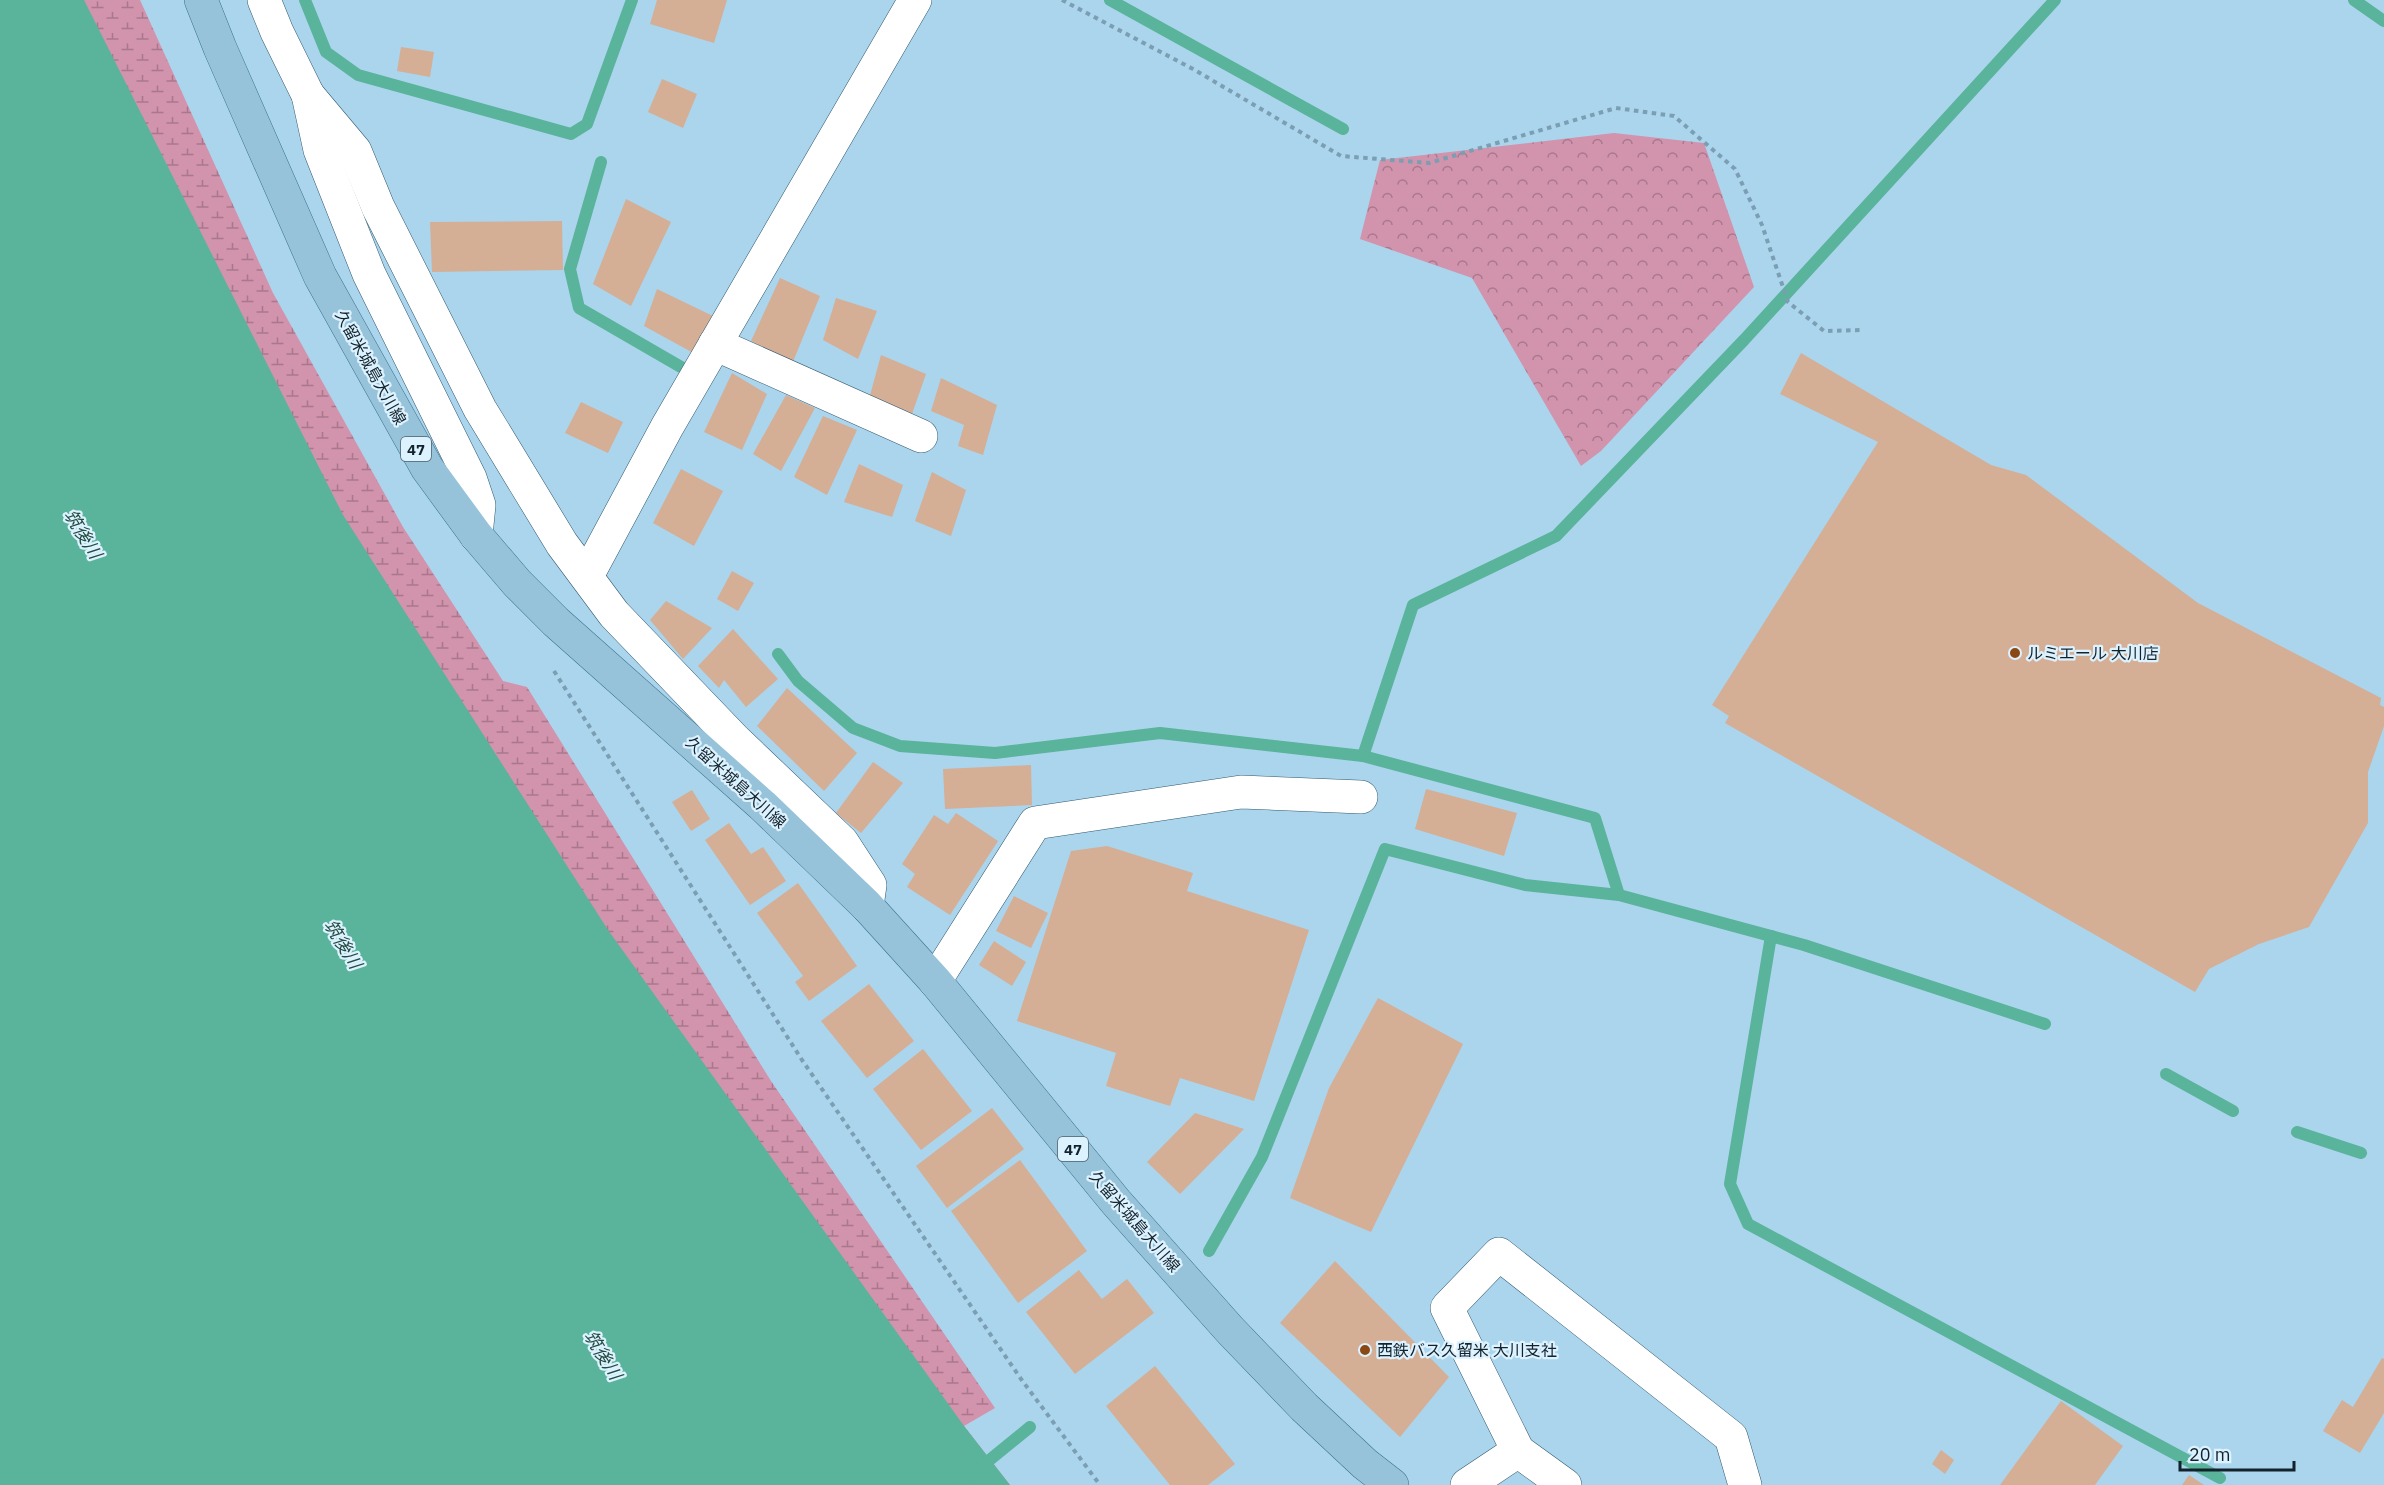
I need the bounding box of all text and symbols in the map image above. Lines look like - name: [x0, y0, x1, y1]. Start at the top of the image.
- street label: 久留米城島大川線: [331, 306, 411, 428]
- road number: 47: [401, 437, 431, 461]
- water label: 筑後川: [59, 505, 108, 565]
- place label: ルミエール 大川店: [2027, 643, 2159, 663]
- marker: ルミエール 大川店: [2008, 646, 2022, 660]
- street label: 久留米城島大川線: [682, 732, 790, 832]
- water label: 筑後川: [319, 915, 368, 975]
- road number: 47: [1058, 1137, 1088, 1161]
- street label: 久留米城島大川線: [1085, 1166, 1185, 1276]
- water label: 筑後川: [579, 1326, 628, 1386]
- place label: 西鉄バス久留米 大川支社: [1377, 1340, 1557, 1360]
- marker: 西鉄バス久留米 大川支社: [1358, 1343, 1372, 1357]
- scale bar: [2180, 1434, 2294, 1472]
- text: 20 m: [2189, 1443, 2231, 1466]

